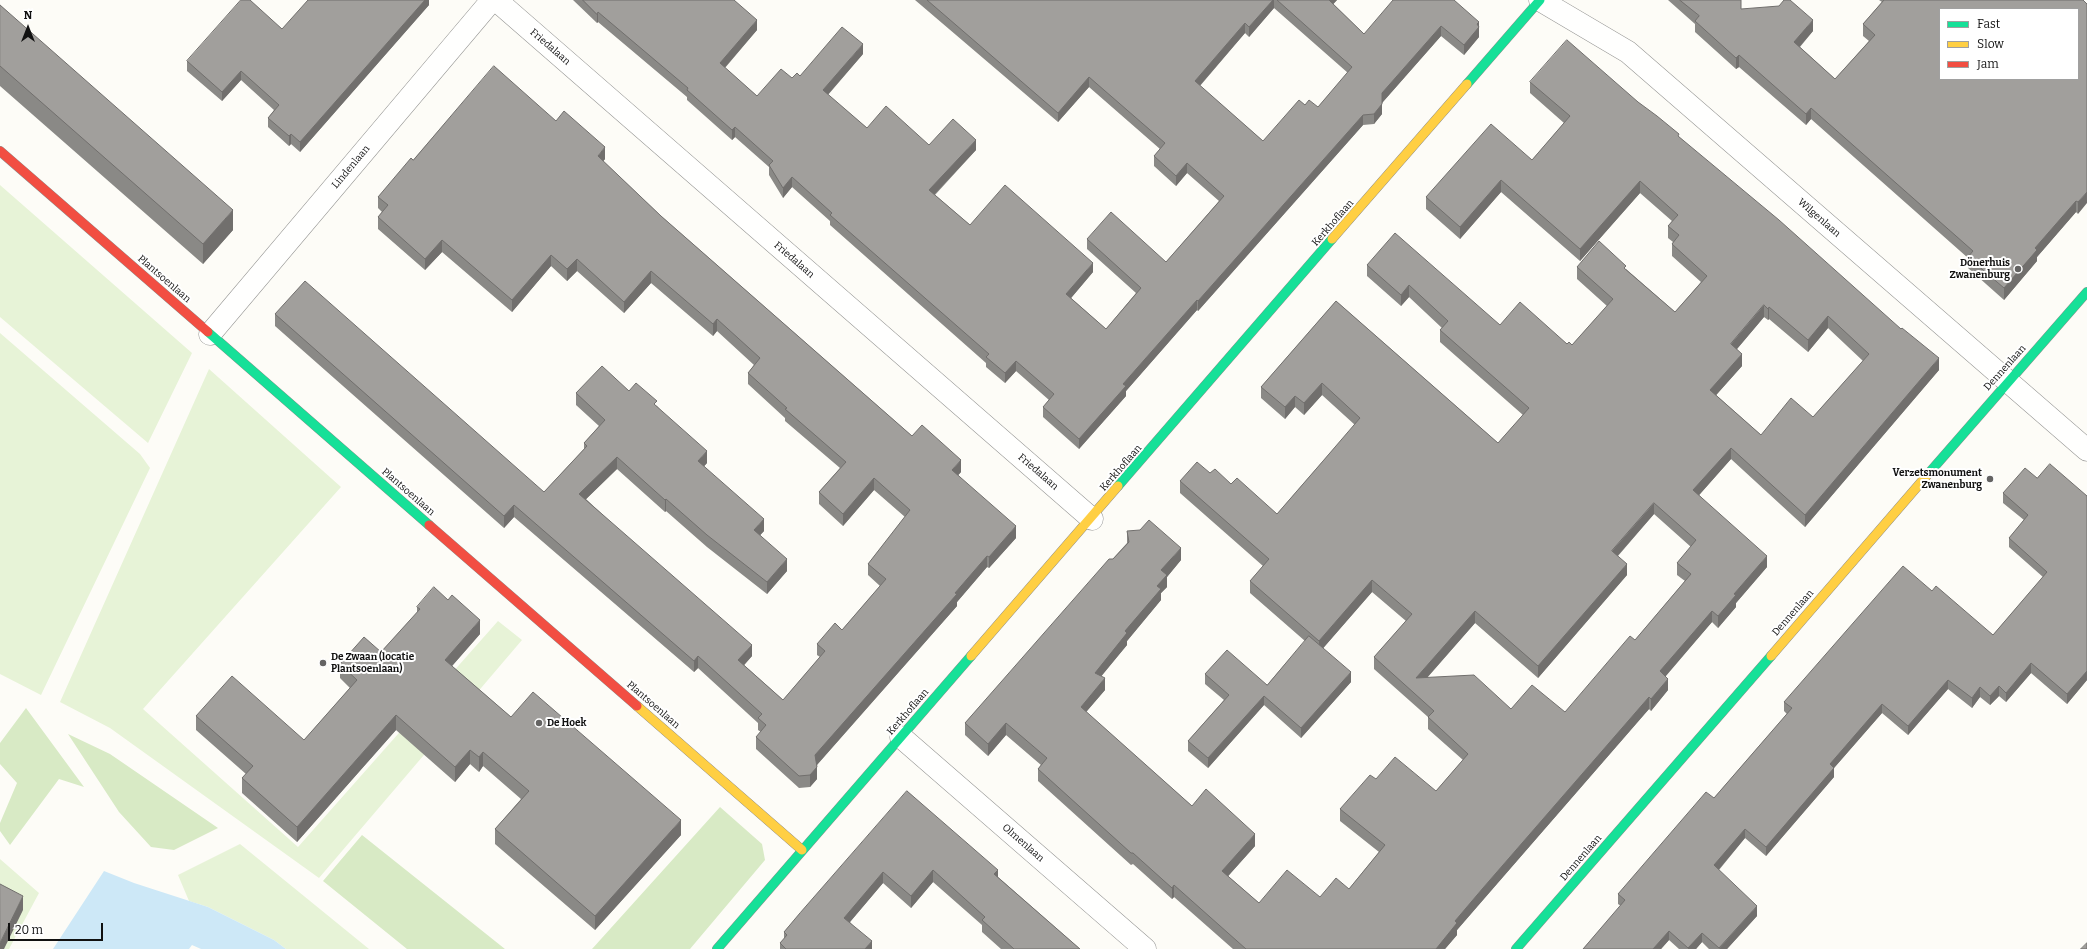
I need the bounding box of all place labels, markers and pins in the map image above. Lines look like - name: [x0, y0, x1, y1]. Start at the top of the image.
- place label: Dönerhuis Zwanenburg: [1949, 257, 2010, 280]
- marker: Dönerhuis Zwanenburg: [2013, 264, 2023, 274]
- place label: Verzetsmonument Zwanenburg: [1893, 467, 1982, 490]
- marker: Verzetsmonument Zwanenburg: [1985, 474, 1995, 484]
- place label: De Zwaan (locatie Plantsoenlaan): [331, 651, 414, 674]
- marker: De Zwaan (locatie Plantsoenlaan): [318, 658, 328, 668]
- place label: De Hoek: [547, 717, 586, 729]
- marker: De Hoek: [534, 718, 544, 728]

